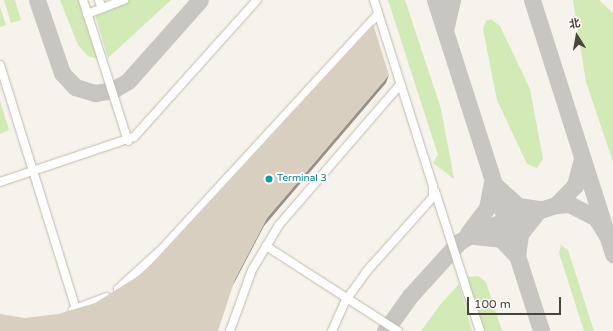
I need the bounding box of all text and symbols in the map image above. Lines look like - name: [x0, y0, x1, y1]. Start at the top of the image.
- north arrow: [557, 16, 597, 56]
- text: 北: [568, 16, 581, 31]
- place label: Terminal 3: [277, 173, 327, 185]
- marker: Terminal 3: [264, 174, 274, 184]
- scale bar: [469, 289, 563, 315]
- text: 100 m: [474, 297, 511, 311]

